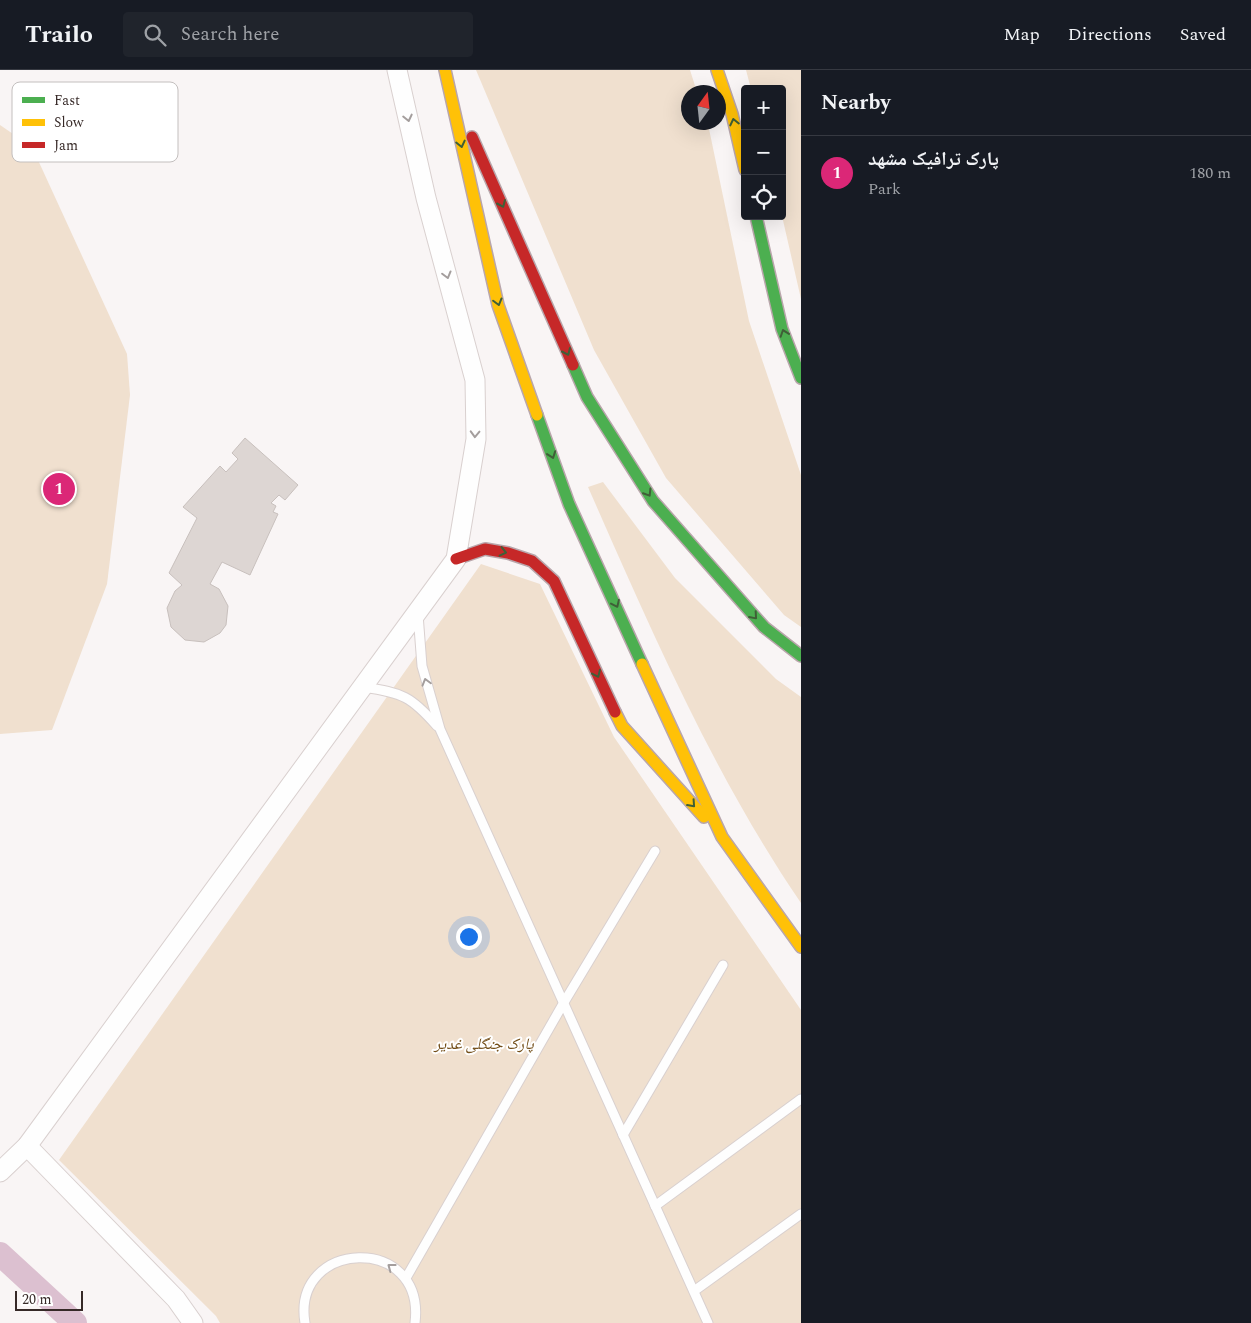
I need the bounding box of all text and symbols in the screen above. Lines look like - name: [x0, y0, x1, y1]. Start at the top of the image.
- search box: [123, 12, 473, 57]
- text: Trailo: [25, 17, 93, 53]
- text: Search here: [181, 20, 279, 49]
- icon: search: [141, 21, 169, 49]
- text: Map: [1004, 21, 1040, 48]
- text: Directions: [1068, 21, 1152, 48]
- text: Saved: [1180, 21, 1226, 48]
- legend: [12, 82, 178, 162]
- north arrow: [681, 85, 726, 130]
- map controls: [741, 85, 786, 220]
- button: +: [741, 85, 786, 130]
- text: Nearby: [821, 87, 891, 119]
- text: Fast: [54, 90, 80, 111]
- text: Slow: [54, 112, 84, 133]
- one-way arrow: [402, 113, 413, 122]
- one-way arrow: [729, 118, 740, 127]
- button: −: [741, 130, 786, 175]
- text: Jam: [54, 135, 78, 156]
- one-way arrow: [455, 139, 466, 148]
- text: پارک ترافیک مشهد: [868, 145, 999, 174]
- text: 1: [833, 161, 841, 185]
- text: 180 m: [1189, 161, 1231, 185]
- button: locate: [741, 175, 786, 220]
- text: Park: [868, 177, 901, 201]
- one-way arrow: [495, 199, 506, 208]
- one-way arrow: [441, 271, 452, 280]
- one-way arrow: [492, 297, 502, 305]
- one-way arrow: [780, 329, 790, 337]
- one-way arrow: [561, 347, 572, 356]
- one-way arrow: [470, 430, 480, 438]
- one-way arrow: [546, 450, 556, 459]
- pin: 1: [43, 470, 75, 508]
- one-way arrow: [641, 488, 651, 497]
- one-way arrow: [498, 547, 507, 557]
- one-way arrow: [609, 599, 620, 608]
- one-way arrow: [748, 610, 757, 619]
- one-way arrow: [591, 669, 602, 678]
- one-way arrow: [422, 679, 432, 687]
- one-way arrow: [686, 799, 695, 808]
- your location: [456, 924, 482, 950]
- park label: پارک جنگلی غدیر: [433, 1032, 534, 1056]
- one-way arrow: [388, 1264, 397, 1272]
- scale bar: [15, 1288, 82, 1311]
- text: 20 m: [22, 1289, 52, 1310]

